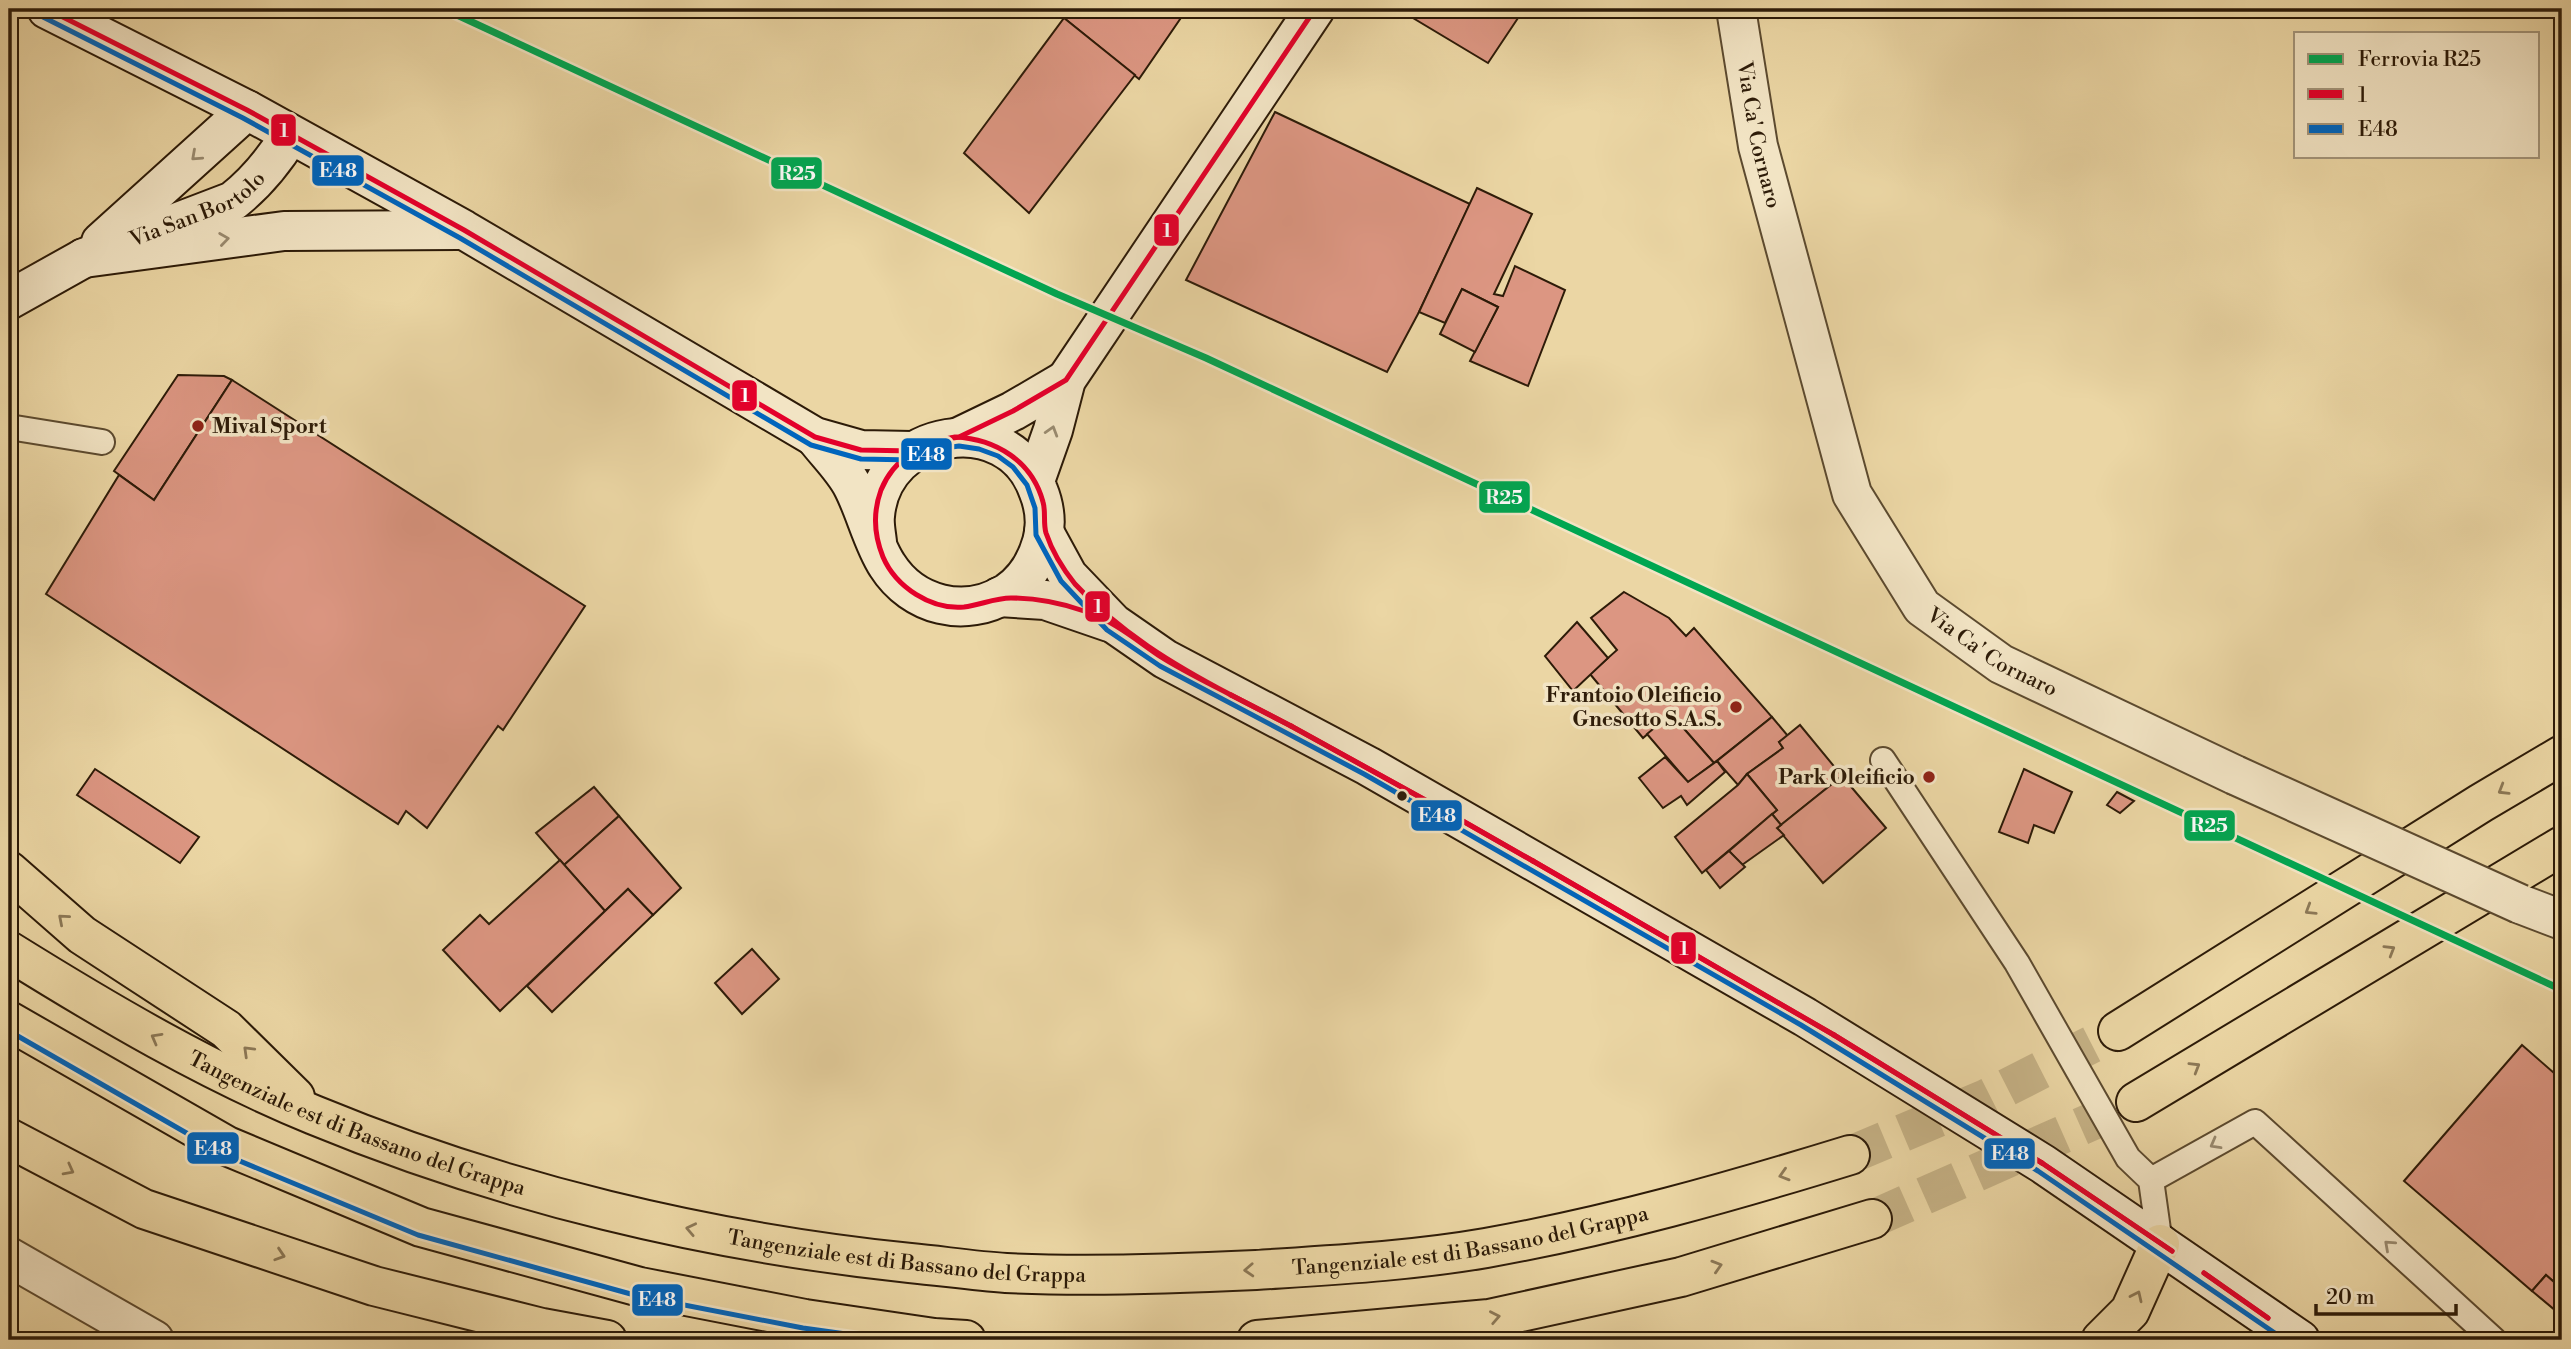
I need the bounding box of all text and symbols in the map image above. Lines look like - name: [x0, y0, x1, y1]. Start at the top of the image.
- legend: [2294, 32, 2540, 158]
- text: Ferrovia R25: [2358, 47, 2481, 73]
- street label: Via Ca' Cornaro: [1730, 59, 1786, 211]
- text: 1: [2358, 83, 2367, 109]
- line badge: 1: [270, 113, 297, 147]
- text: E48: [2358, 117, 2398, 143]
- text: 1: [279, 119, 289, 143]
- one-way arrow: [191, 147, 204, 160]
- line badge: E48: [311, 154, 365, 187]
- line badge: R25: [770, 156, 823, 190]
- text: E48: [319, 159, 357, 183]
- text: R25: [778, 162, 816, 186]
- street label: Via San Bortolo: [125, 166, 272, 254]
- line badge: 1: [1153, 213, 1180, 247]
- text: 1: [1162, 219, 1172, 243]
- one-way arrow: [218, 231, 230, 246]
- line badge: 1: [731, 379, 758, 412]
- text: 1: [740, 384, 750, 408]
- place label: Mival Sport: [212, 414, 327, 440]
- marker: Mival Sport: [190, 418, 206, 434]
- one-way arrow: [1044, 426, 1058, 438]
- line badge: E48: [900, 437, 953, 471]
- text: E48: [907, 443, 945, 467]
- line badge: R25: [1478, 480, 1531, 514]
- text: R25: [1485, 486, 1523, 510]
- line badge: 1: [1084, 590, 1111, 623]
- text: 1: [1093, 595, 1103, 619]
- street label: Via Ca' Cornaro: [1920, 602, 2061, 703]
- place label: Frantoio Oleificio Gnesotto S.A.S.: [1546, 683, 1722, 733]
- marker: Frantoio Oleificio Gnesotto S.A.S.: [1728, 699, 1744, 715]
- place label: Park Oleificio: [1778, 765, 1915, 791]
- marker: Park Oleificio: [1921, 769, 1937, 785]
- one-way arrow: [2498, 781, 2511, 794]
- unlabelled marker: [1395, 789, 1409, 803]
- line badge: E48: [1410, 799, 1463, 832]
- text: E48: [1418, 804, 1456, 828]
- line badge: R25: [2183, 809, 2236, 842]
- text: R25: [2190, 814, 2228, 838]
- one-way arrow: [2305, 902, 2318, 915]
- one-way arrow: [59, 915, 72, 927]
- line badge: 1: [1670, 931, 1697, 965]
- text: 1: [1679, 937, 1689, 961]
- one-way arrow: [2382, 945, 2395, 958]
- one-way arrow: [150, 1033, 163, 1046]
- street label: Tangenziale est di Bassano del Grappa: [184, 1046, 529, 1202]
- one-way arrow: [243, 1046, 256, 1059]
- one-way arrow: [2187, 1062, 2200, 1075]
- line badge: E48: [186, 1131, 240, 1165]
- one-way arrow: [2210, 1136, 2222, 1149]
- text: E48: [194, 1137, 232, 1161]
- line badge: E48: [1983, 1137, 2036, 1170]
- text: E48: [1991, 1142, 2029, 1166]
- one-way arrow: [62, 1162, 74, 1175]
- one-way arrow: [1779, 1166, 1791, 1181]
- street label: Tangenziale est di Bassano del Grappa: [1291, 1201, 1652, 1282]
- one-way arrow: [685, 1222, 697, 1237]
- street label: Tangenziale est di Bassano del Grappa: [725, 1225, 1086, 1289]
- one-way arrow: [2384, 1241, 2397, 1254]
- one-way arrow: [273, 1246, 285, 1261]
- one-way arrow: [1710, 1260, 1723, 1274]
- one-way arrow: [1243, 1262, 1254, 1277]
- scale bar: [2316, 1272, 2456, 1316]
- line badge: E48: [631, 1283, 684, 1317]
- text: 20 m: [2326, 1285, 2375, 1311]
- text: E48: [638, 1288, 676, 1312]
- one-way arrow: [2128, 1291, 2142, 1303]
- one-way arrow: [1489, 1310, 1501, 1325]

